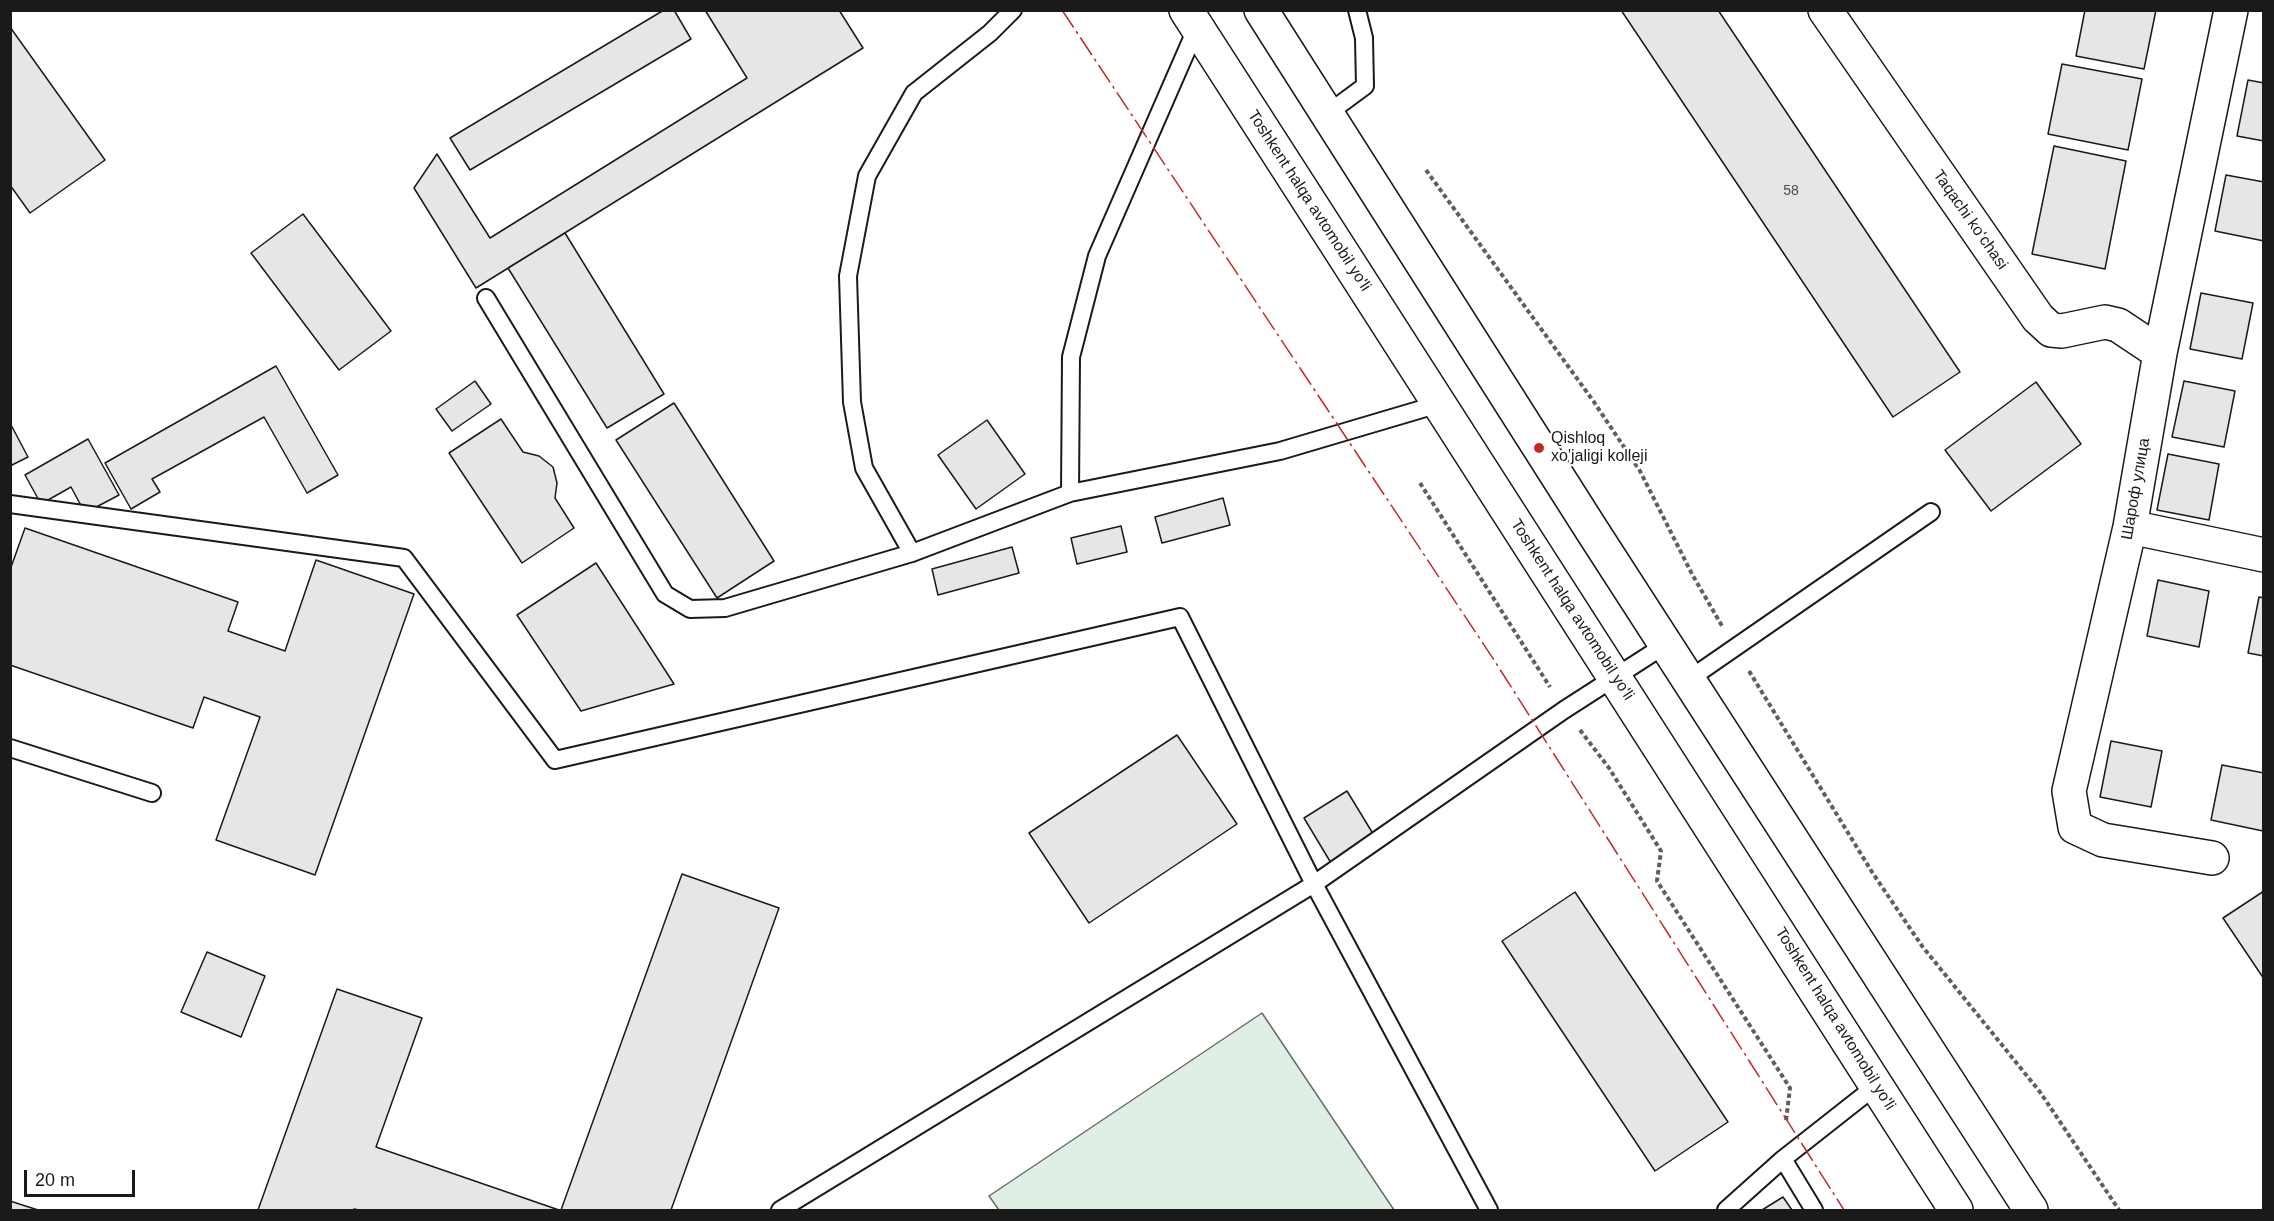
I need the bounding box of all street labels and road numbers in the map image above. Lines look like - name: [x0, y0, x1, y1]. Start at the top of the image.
- street label: Toshkent halqa avtomobil yo'li: [1243, 107, 1375, 295]
- street label: Taqachi koʻchasi: [1928, 166, 2012, 274]
- street label: Шароф улица: [2118, 437, 2154, 541]
- street label: Toshkent halqa avtomobil yo'li: [1506, 516, 1638, 704]
- street label: Toshkent halqa avtomobil yo'li: [1771, 924, 1899, 1114]

